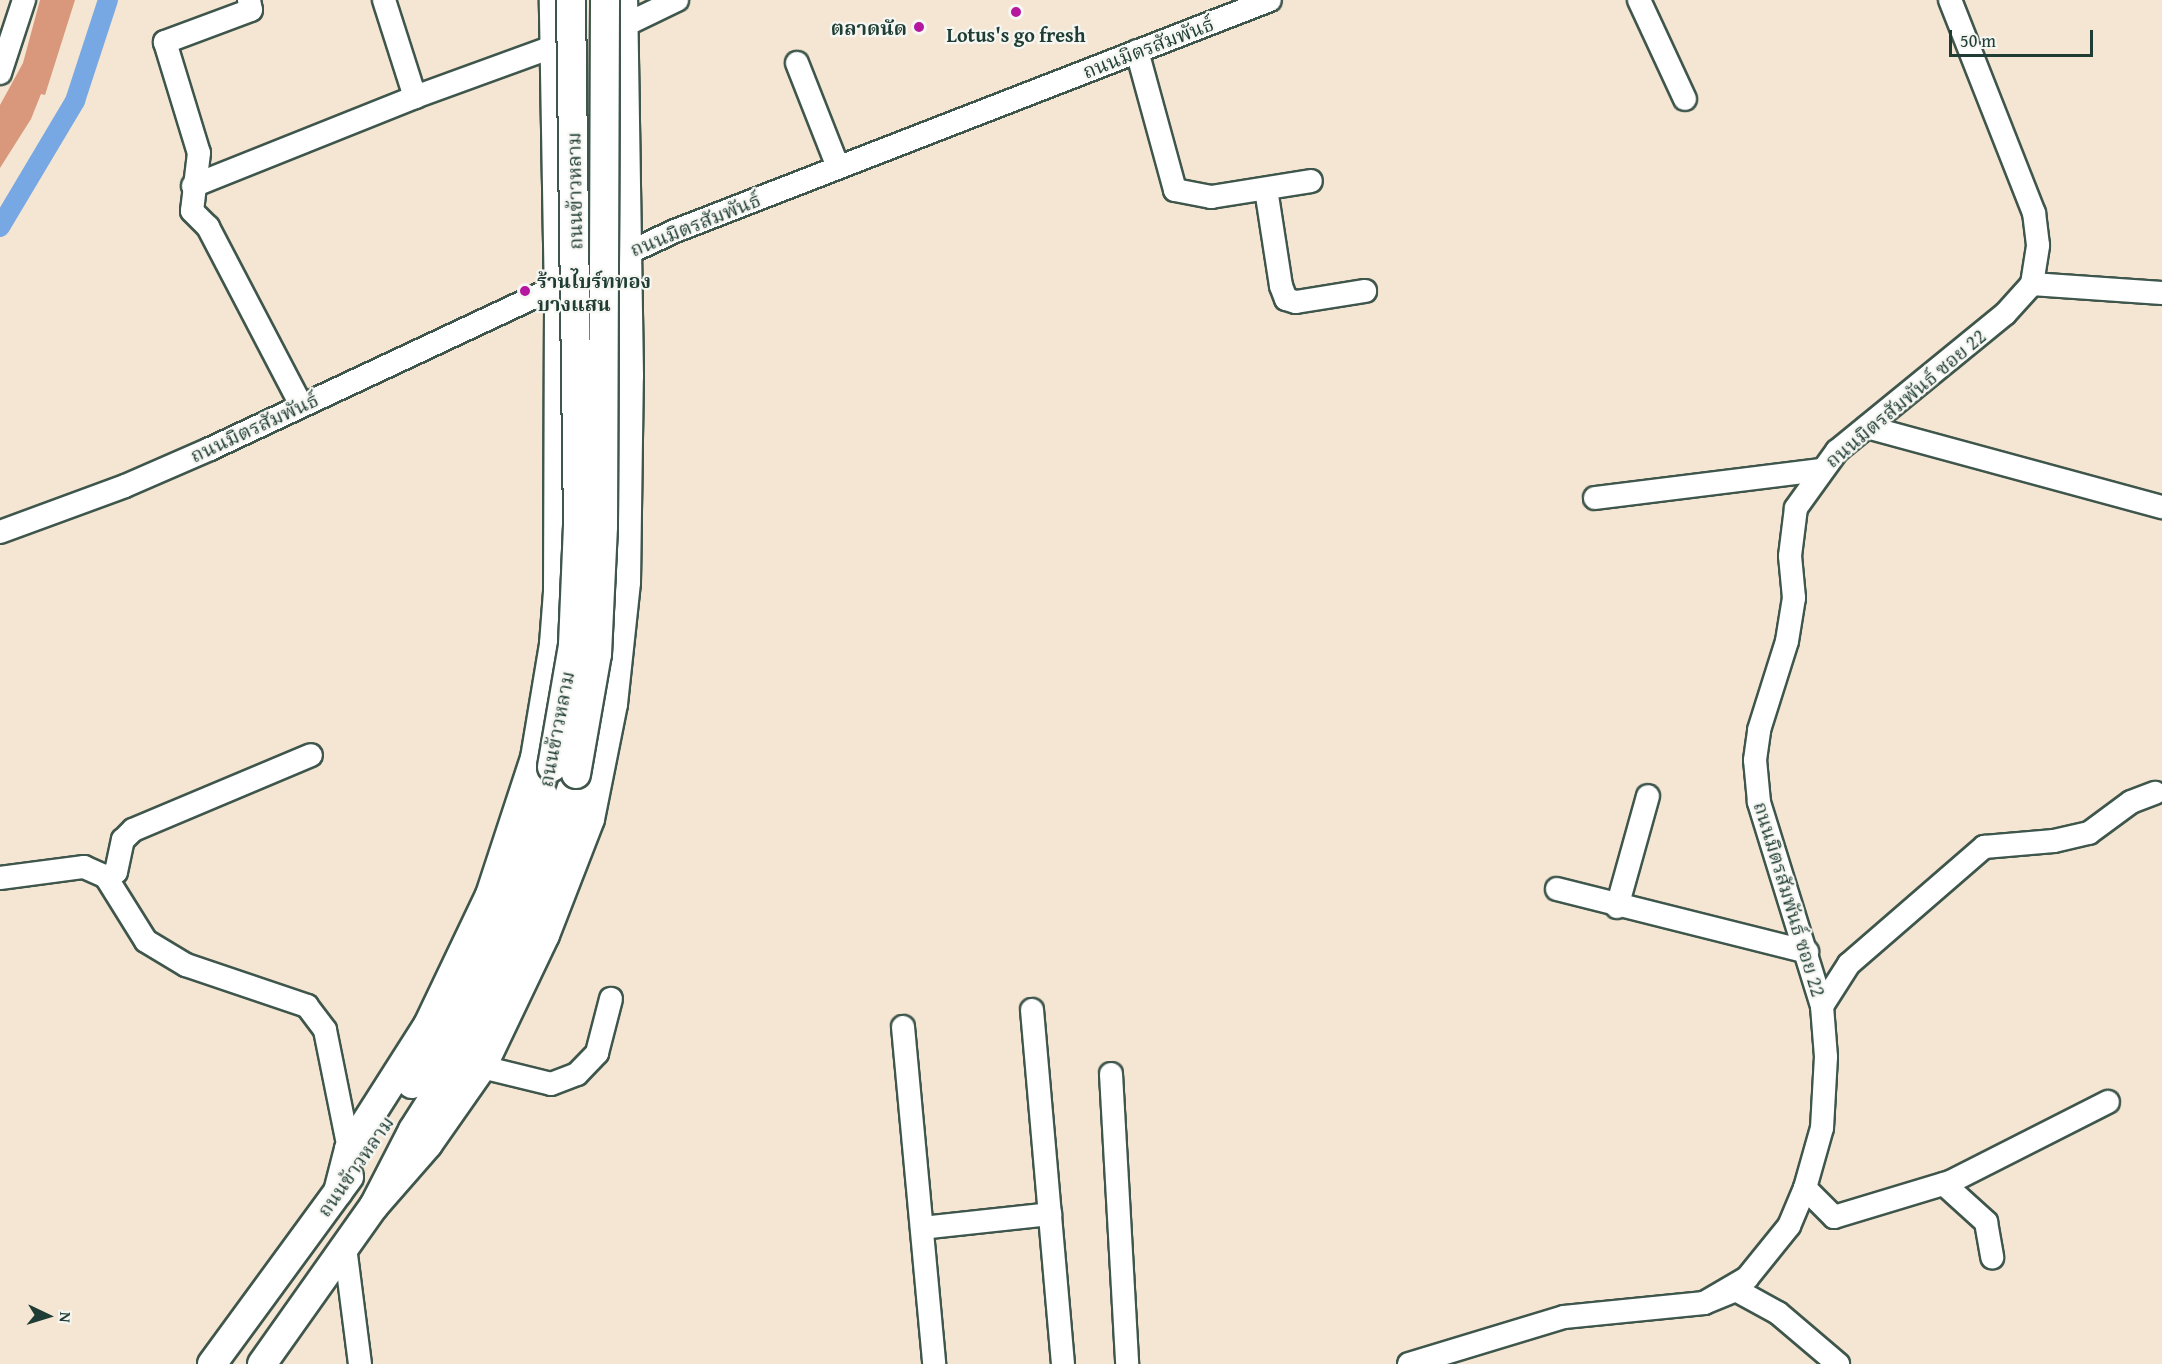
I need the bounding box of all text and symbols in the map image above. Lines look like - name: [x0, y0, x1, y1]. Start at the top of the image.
- marker: Lotus's go fresh: [1009, 5, 1023, 19]
- street label: ถนนมิตรสัมพันธ์: [1079, 11, 1217, 83]
- place label: ตลาดนัด: [831, 15, 907, 39]
- scale bar: [1952, 18, 2096, 56]
- marker: ตลาดนัด: [912, 20, 926, 34]
- place label: Lotus's go fresh: [947, 22, 1085, 46]
- text: 50 m: [1960, 27, 1996, 54]
- street label: ถนนข้าวหลาม: [561, 132, 587, 250]
- street label: ถนนมิตรสัมพันธ์: [626, 187, 764, 261]
- place label: ร้านไบร์ททอง บางแสน: [537, 268, 651, 315]
- marker: ร้านไบร์ททอง บางแสน: [518, 284, 532, 298]
- street label: ถนนมิตรสัมพันธ์ ซอย 22: [1820, 324, 1990, 472]
- street label: ถนนมิตรสัมพันธ์: [186, 387, 322, 467]
- street label: ถนนข้าวหลาม: [533, 669, 579, 789]
- street label: ถนนมิตรสัมพันธ์ ซอย 22: [1749, 799, 1831, 999]
- street label: ถนนข้าวหลาม: [311, 1111, 399, 1221]
- north arrow: [18, 1286, 78, 1346]
- text: N: [54, 1311, 78, 1323]

